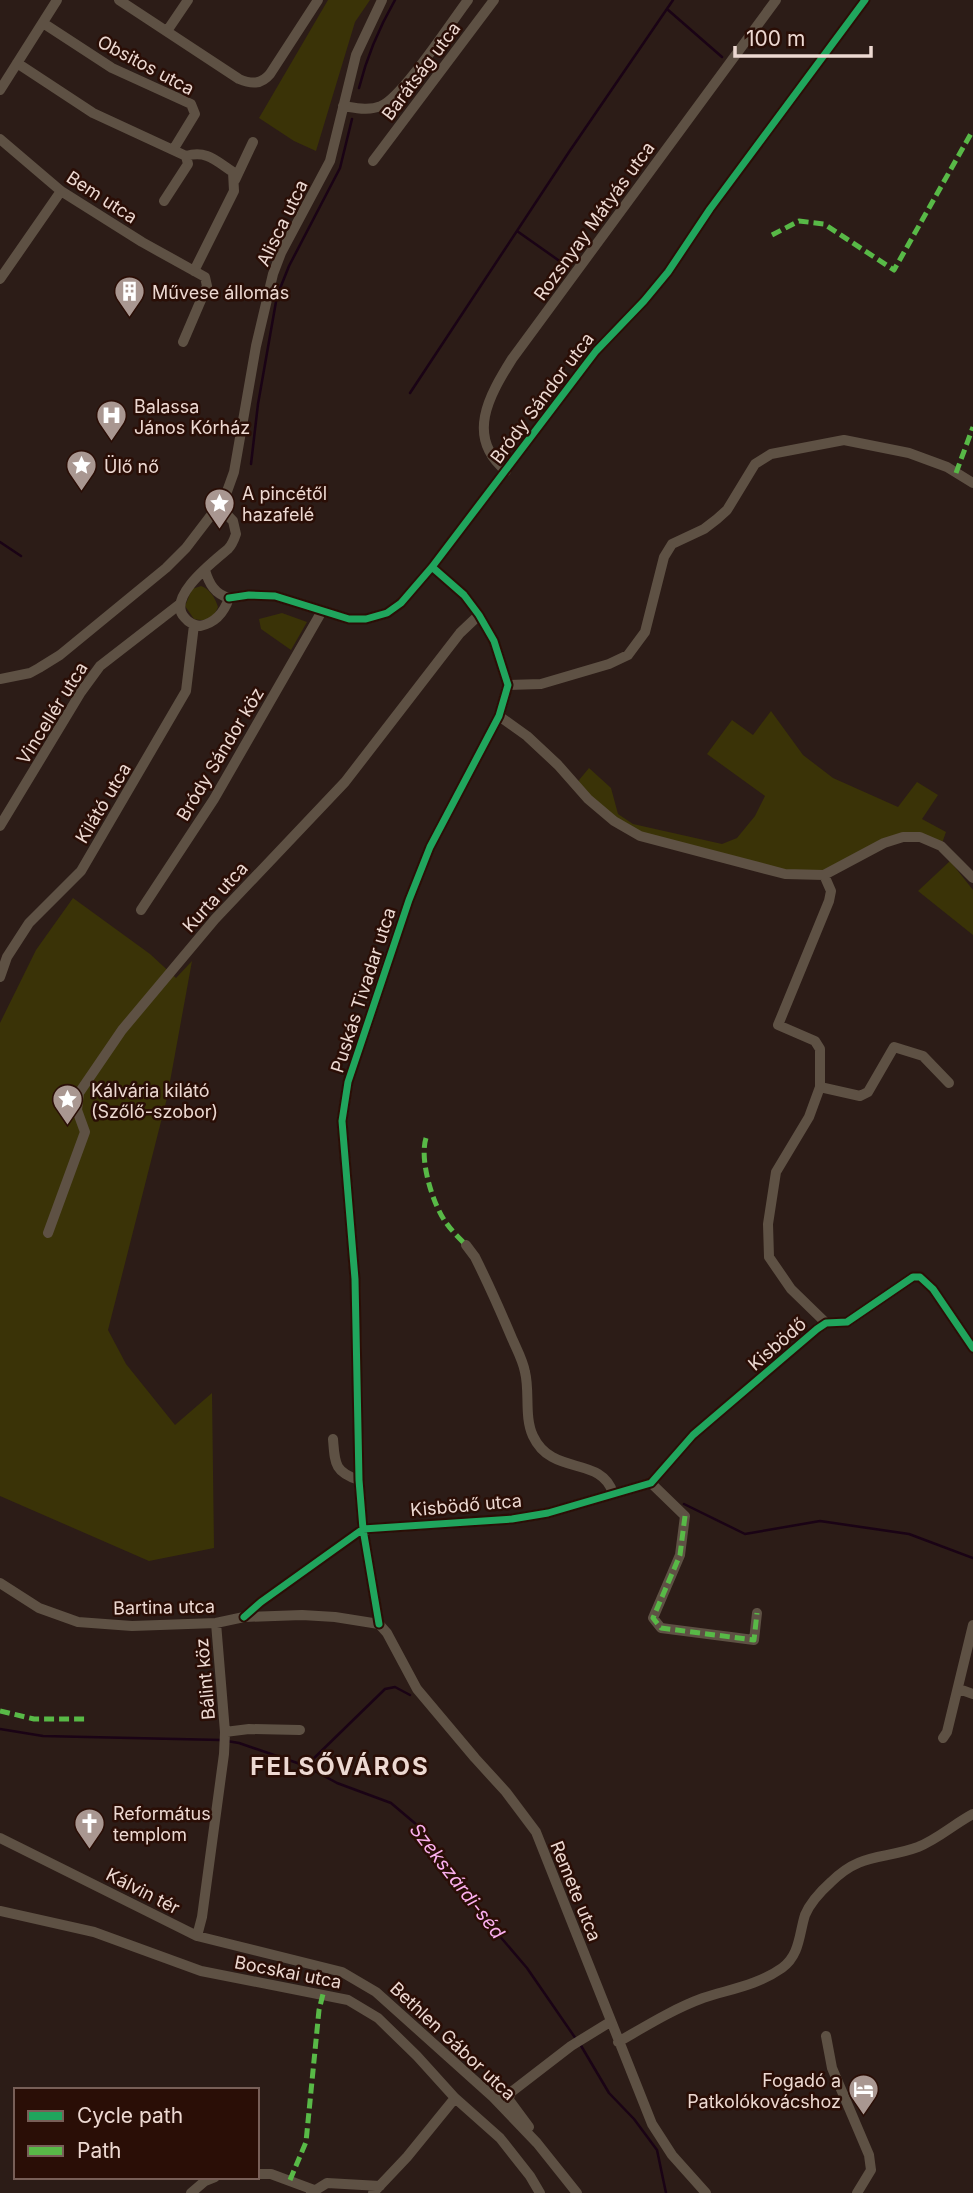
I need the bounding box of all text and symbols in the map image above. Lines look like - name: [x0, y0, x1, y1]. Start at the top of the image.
- scale bar: [735, 14, 872, 58]
- street label: Barátság utca: [377, 18, 465, 124]
- text: 100 m: [746, 26, 805, 51]
- street label: Obsitos utca: [94, 31, 198, 99]
- street label: Rozsnyay Mátyás utca: [529, 138, 659, 304]
- street label: Bem utca: [63, 166, 141, 228]
- street label: Alisca utca: [252, 177, 312, 269]
- building icon: Művese állomás: [112, 275, 146, 319]
- place label: Művese állomás: [152, 282, 289, 303]
- street label: Bródy Sándor utca: [486, 329, 598, 467]
- place label: Balassa János Kórház: [134, 396, 250, 438]
- hospital icon: Balassa János Kórház: [94, 399, 128, 443]
- place icon: Ülő nő: [64, 449, 98, 493]
- place label: Ülő nő: [104, 455, 159, 477]
- place label: A pincétől hazafelé: [242, 483, 327, 525]
- place icon: A pincétől hazafelé: [202, 486, 236, 530]
- street label: Vincellér utca: [12, 658, 92, 768]
- street label: Bródy Sándor köz: [172, 684, 268, 824]
- street label: Kilátó utca: [71, 759, 135, 847]
- street label: Kurta utca: [178, 858, 252, 936]
- street label: Puskás Tivadar utca: [326, 905, 400, 1075]
- place label: Kálvária kilátó (Szőlő-szobor): [91, 1080, 218, 1122]
- place icon: Kálvária kilátó (Szőlő-szobor): [51, 1083, 85, 1127]
- street label: Kisbödő: [744, 1313, 810, 1375]
- street label: Kisbödő utca: [409, 1490, 523, 1520]
- street label: Bartina utca: [113, 1596, 215, 1618]
- street label: Bálint köz: [191, 1637, 219, 1721]
- district label: FELSŐVÁROS: [250, 1752, 430, 1781]
- place label: Református templom: [113, 1803, 211, 1845]
- church icon: Református templom: [73, 1806, 107, 1850]
- water label: Szekszárdi-séd: [405, 1819, 509, 1944]
- street label: Remete utca: [546, 1838, 606, 1944]
- street label: Kálvin tér: [103, 1864, 184, 1919]
- street label: Bocskai utca: [233, 1951, 343, 1993]
- street label: Bethlen Gábor utca: [386, 1978, 520, 2104]
- place label: Fogadó a Patkolókovácshoz: [687, 2070, 841, 2112]
- hotel icon: Fogadó a Patkolókovácshoz: [847, 2073, 881, 2117]
- legend: [14, 2088, 259, 2179]
- text: Cycle path: [77, 2103, 183, 2128]
- text: Path: [77, 2138, 122, 2163]

